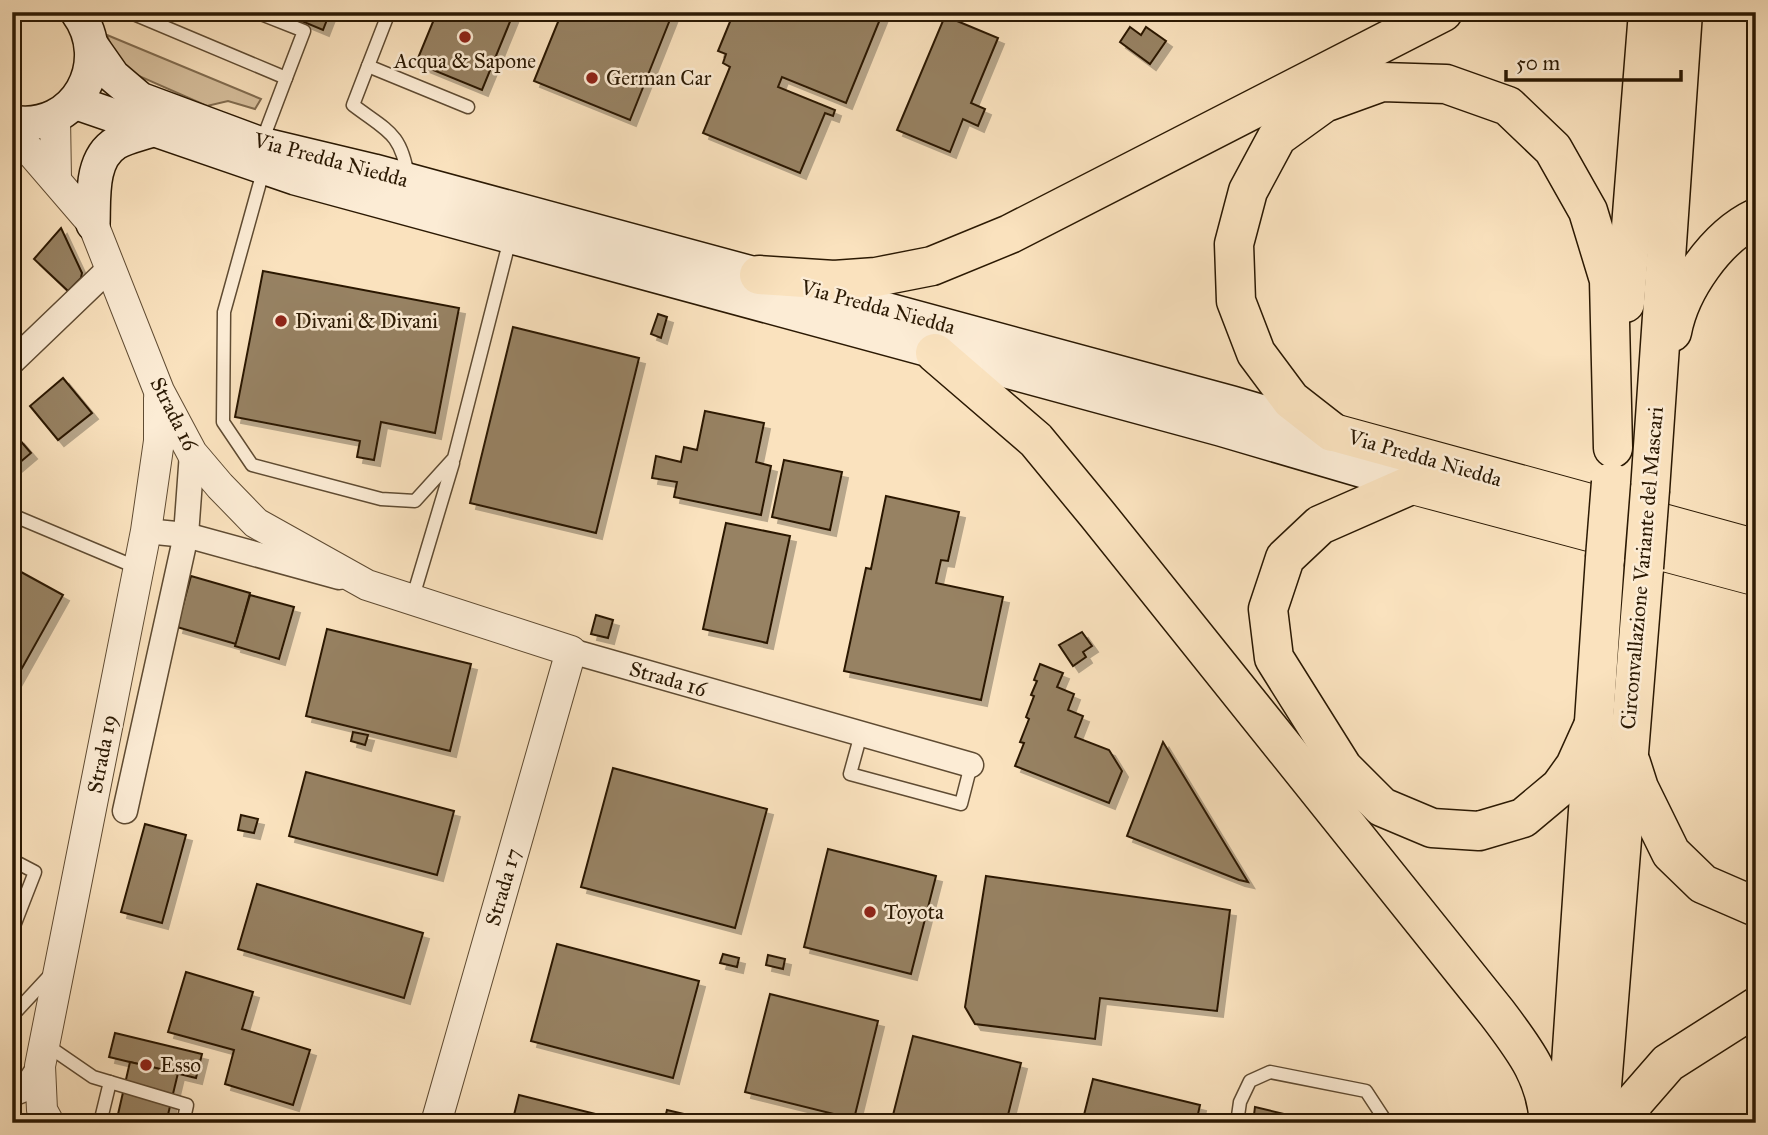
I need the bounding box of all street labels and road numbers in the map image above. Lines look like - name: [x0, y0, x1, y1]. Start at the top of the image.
- street label: Via Predda Niedda: [250, 127, 411, 193]
- street label: Via Predda Niedda: [797, 274, 958, 340]
- street label: Strada 16: [144, 373, 204, 456]
- street label: Circonvallazione Variante del Mascari: [1615, 405, 1669, 730]
- street label: Via Predda Niedda: [1344, 423, 1505, 492]
- street label: Strada 16: [626, 656, 711, 703]
- street label: Strada 19: [82, 712, 122, 796]
- street label: Strada 17: [480, 845, 526, 929]

